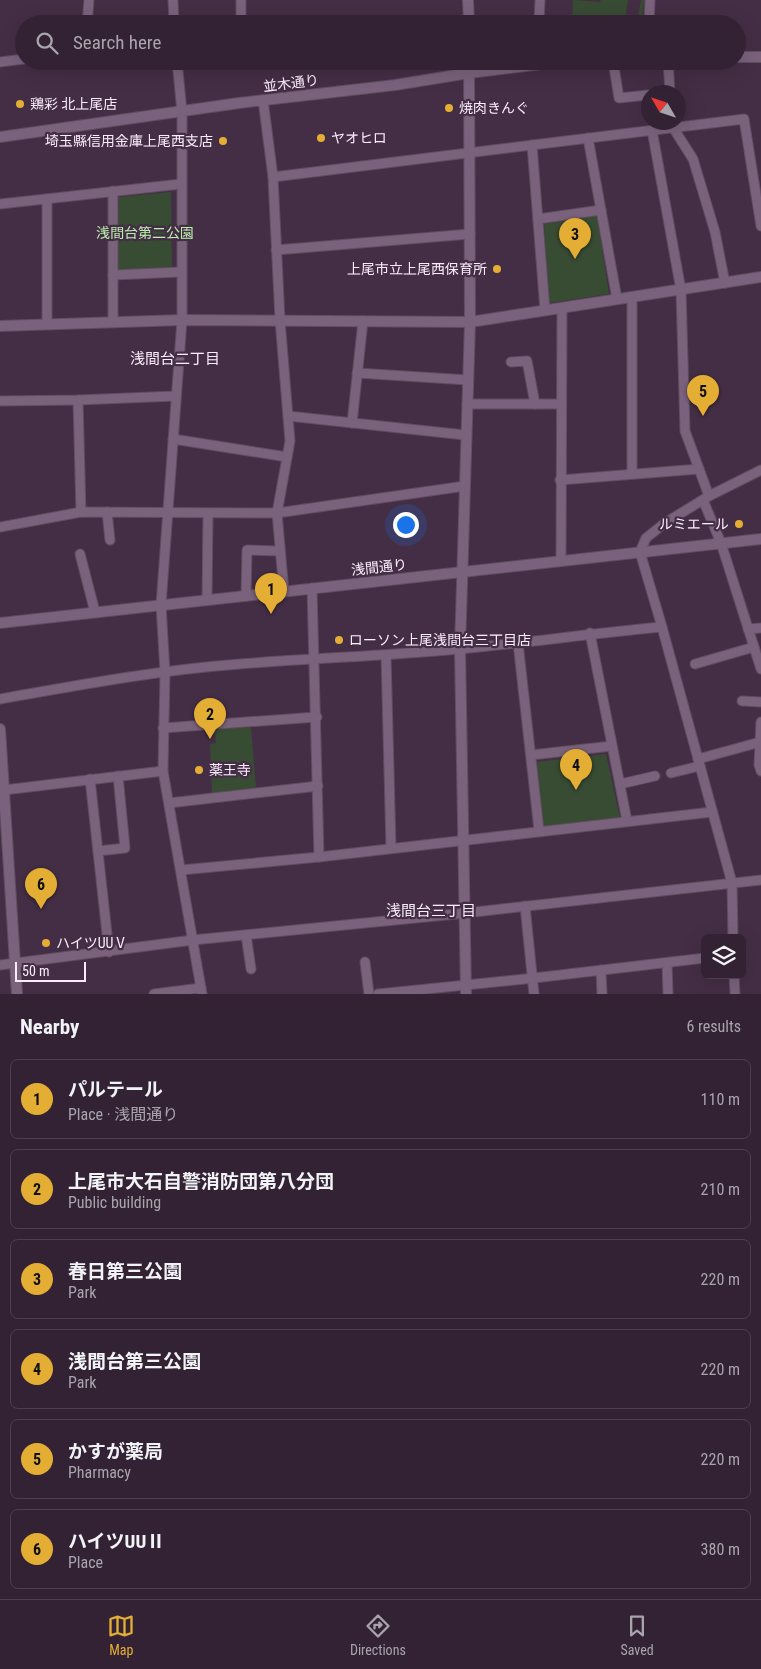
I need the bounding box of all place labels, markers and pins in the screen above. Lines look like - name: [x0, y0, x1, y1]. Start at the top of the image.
- place label: 鶏彩 北上尾店: [30, 96, 117, 112]
- marker: 鶏彩 北上尾店: [14, 98, 26, 110]
- place label: 焼肉きんぐ: [459, 100, 529, 116]
- marker: 焼肉きんぐ: [443, 102, 455, 114]
- place label: ヤオヒロ: [331, 130, 387, 146]
- marker: ヤオヒロ: [315, 132, 327, 144]
- place label: 埼玉縣信用金庫上尾西支店: [45, 133, 213, 149]
- marker: 埼玉縣信用金庫上尾西支店: [217, 135, 229, 147]
- pin: 3: [559, 218, 591, 259]
- place label: 上尾市立上尾西保育所: [347, 261, 487, 277]
- marker: 上尾市立上尾西保育所: [491, 263, 503, 275]
- pin: 5: [687, 375, 719, 416]
- place label: ルミエール: [659, 516, 729, 532]
- marker: ルミエール: [733, 518, 745, 530]
- pin: 1: [255, 573, 287, 614]
- place label: ローソン上尾浅間台三丁目店: [349, 632, 531, 648]
- marker: ローソン上尾浅間台三丁目店: [333, 634, 345, 646]
- pin: 2: [194, 698, 226, 739]
- pin: 4: [560, 749, 592, 790]
- place label: 薬王寺: [209, 762, 251, 778]
- marker: 薬王寺: [193, 764, 205, 776]
- pin: 6: [25, 868, 57, 909]
- place label: ハイツUUⅤ: [56, 935, 127, 951]
- marker: ハイツUUⅤ: [40, 937, 52, 949]

